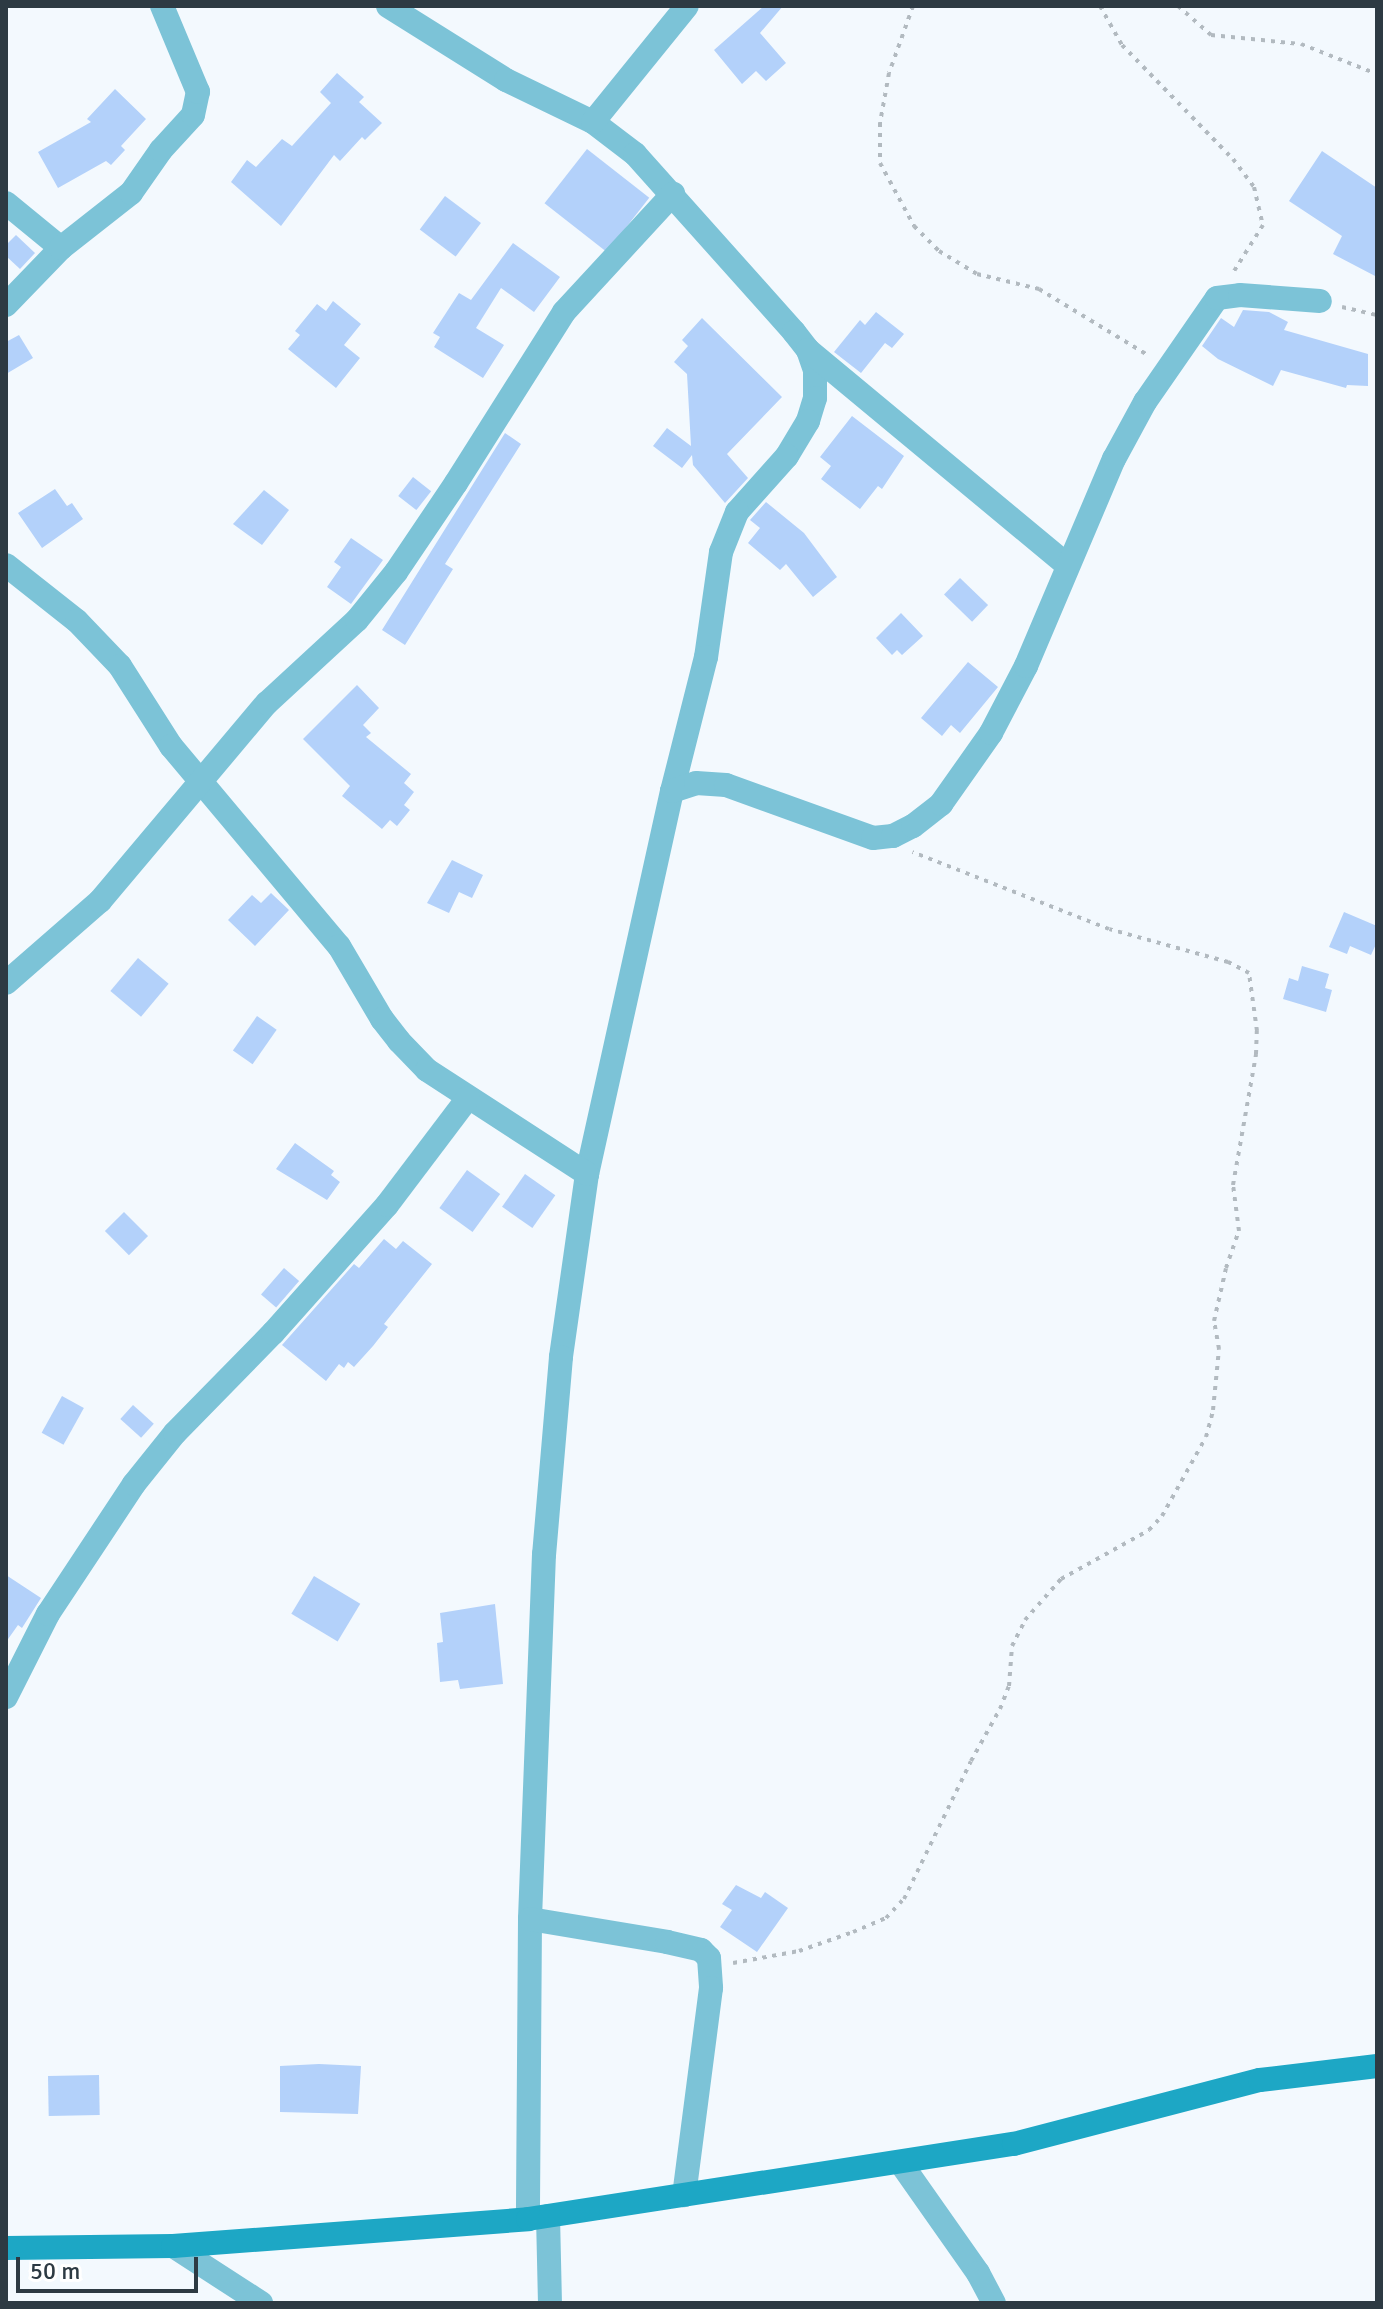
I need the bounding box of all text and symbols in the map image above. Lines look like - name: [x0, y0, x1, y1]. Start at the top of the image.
- scale bar: [20, 2241, 202, 2291]
- text: 50 m: [30, 2256, 80, 2286]

